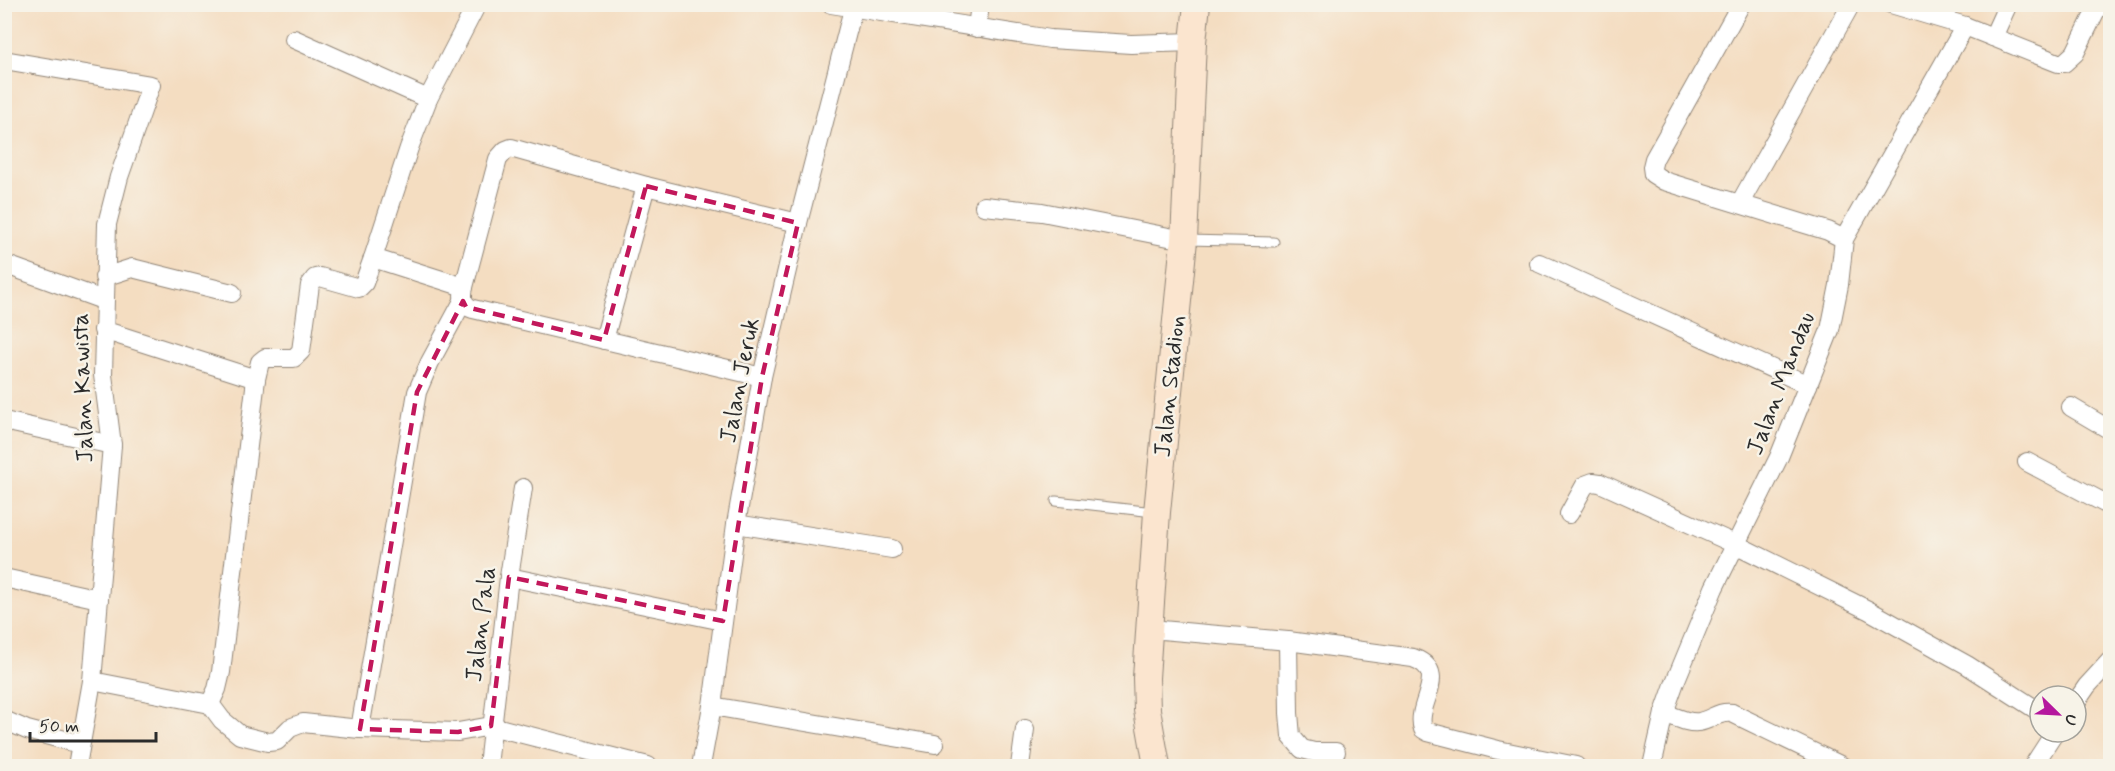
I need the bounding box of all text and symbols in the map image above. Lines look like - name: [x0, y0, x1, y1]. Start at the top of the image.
- street label: Jalan Mandau: [1740, 307, 1823, 460]
- street label: Jalan Kawista: [65, 313, 102, 463]
- street label: Jalan Stadion: [1148, 314, 1193, 459]
- street label: Jalan Jeruk: [713, 315, 768, 446]
- street label: Jalan Pala: [459, 565, 504, 684]
- north arrow: [2028, 684, 2088, 744]
- scale bar: [30, 705, 156, 743]
- text: U: [2059, 710, 2082, 729]
- text: 50 m: [39, 715, 79, 739]

